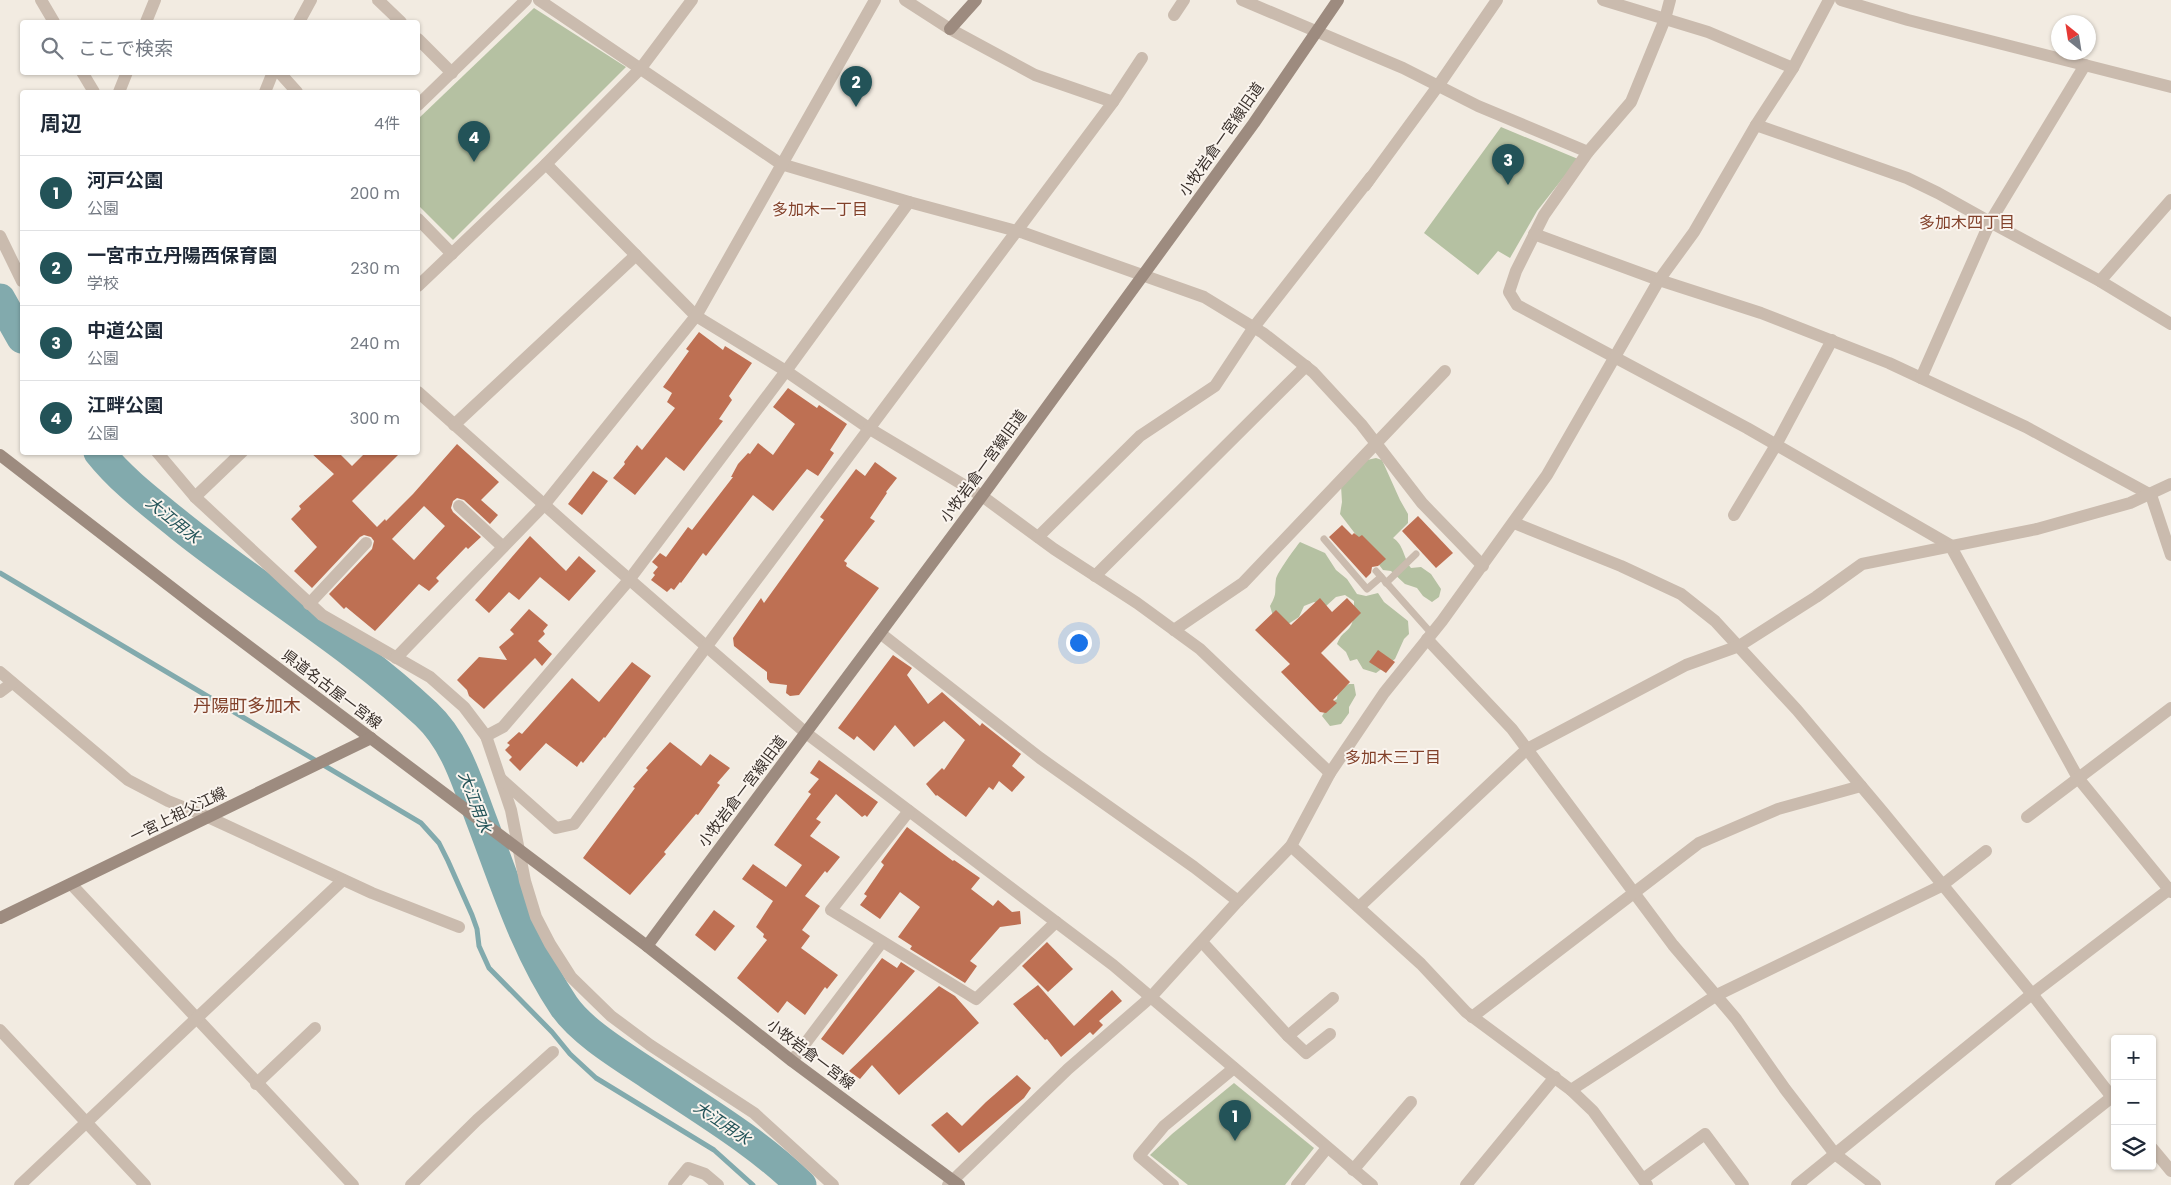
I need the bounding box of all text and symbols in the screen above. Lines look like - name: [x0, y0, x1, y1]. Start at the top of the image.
- north arrow: [2051, 15, 2096, 60]
- search box: [20, 20, 420, 75]
- icon: search: [38, 34, 66, 62]
- text: ここで検索: [78, 35, 173, 62]
- pin: 2: [840, 66, 872, 107]
- street label: 小牧岩倉一宮線旧道: [1174, 78, 1268, 200]
- text: 周辺: [40, 109, 82, 138]
- text: 4件: [374, 112, 400, 135]
- pin: 4: [458, 121, 490, 162]
- pin: 3: [1492, 144, 1524, 185]
- text: 河戸公園: [87, 167, 163, 194]
- text: 1: [53, 182, 59, 205]
- text: 200 m: [350, 182, 400, 205]
- text: 公園: [87, 197, 119, 220]
- district label: 多加木一丁目: [772, 198, 868, 221]
- district label: 多加木四丁目: [1919, 211, 2015, 234]
- text: 一宮市立丹陽西保育園: [87, 242, 277, 269]
- text: 2: [51, 257, 61, 280]
- text: 230 m: [351, 257, 400, 280]
- text: 学校: [87, 272, 119, 295]
- text: 中道公園: [87, 317, 163, 344]
- text: 3: [51, 332, 61, 355]
- text: 240 m: [350, 332, 400, 355]
- text: 公園: [87, 347, 119, 370]
- text: 江畔公園: [87, 392, 163, 419]
- street label: 小牧岩倉一宮線旧道: [935, 405, 1031, 527]
- text: 4: [51, 407, 61, 430]
- text: 300 m: [350, 407, 400, 430]
- text: 公園: [87, 422, 119, 445]
- water label: 大江用水: [141, 491, 207, 550]
- your location: [1066, 630, 1092, 656]
- street label: 県道名古屋一宮線: [278, 645, 386, 733]
- district label: 丹陽町多加木: [193, 693, 301, 718]
- street label: 小牧岩倉一宮線旧道: [693, 731, 791, 851]
- district label: 多加木三丁目: [1345, 746, 1441, 769]
- water label: 大江用水: [453, 768, 498, 838]
- street label: 一宮上祖父江線: [126, 782, 230, 846]
- street label: 小牧岩倉一宮線: [763, 1014, 859, 1094]
- map controls: [2111, 1035, 2156, 1170]
- button: +: [2111, 1035, 2156, 1080]
- button: −: [2111, 1080, 2156, 1125]
- water label: 大江用水: [689, 1096, 757, 1152]
- pin: 1: [1219, 1100, 1251, 1141]
- button: layers: [2111, 1125, 2156, 1170]

